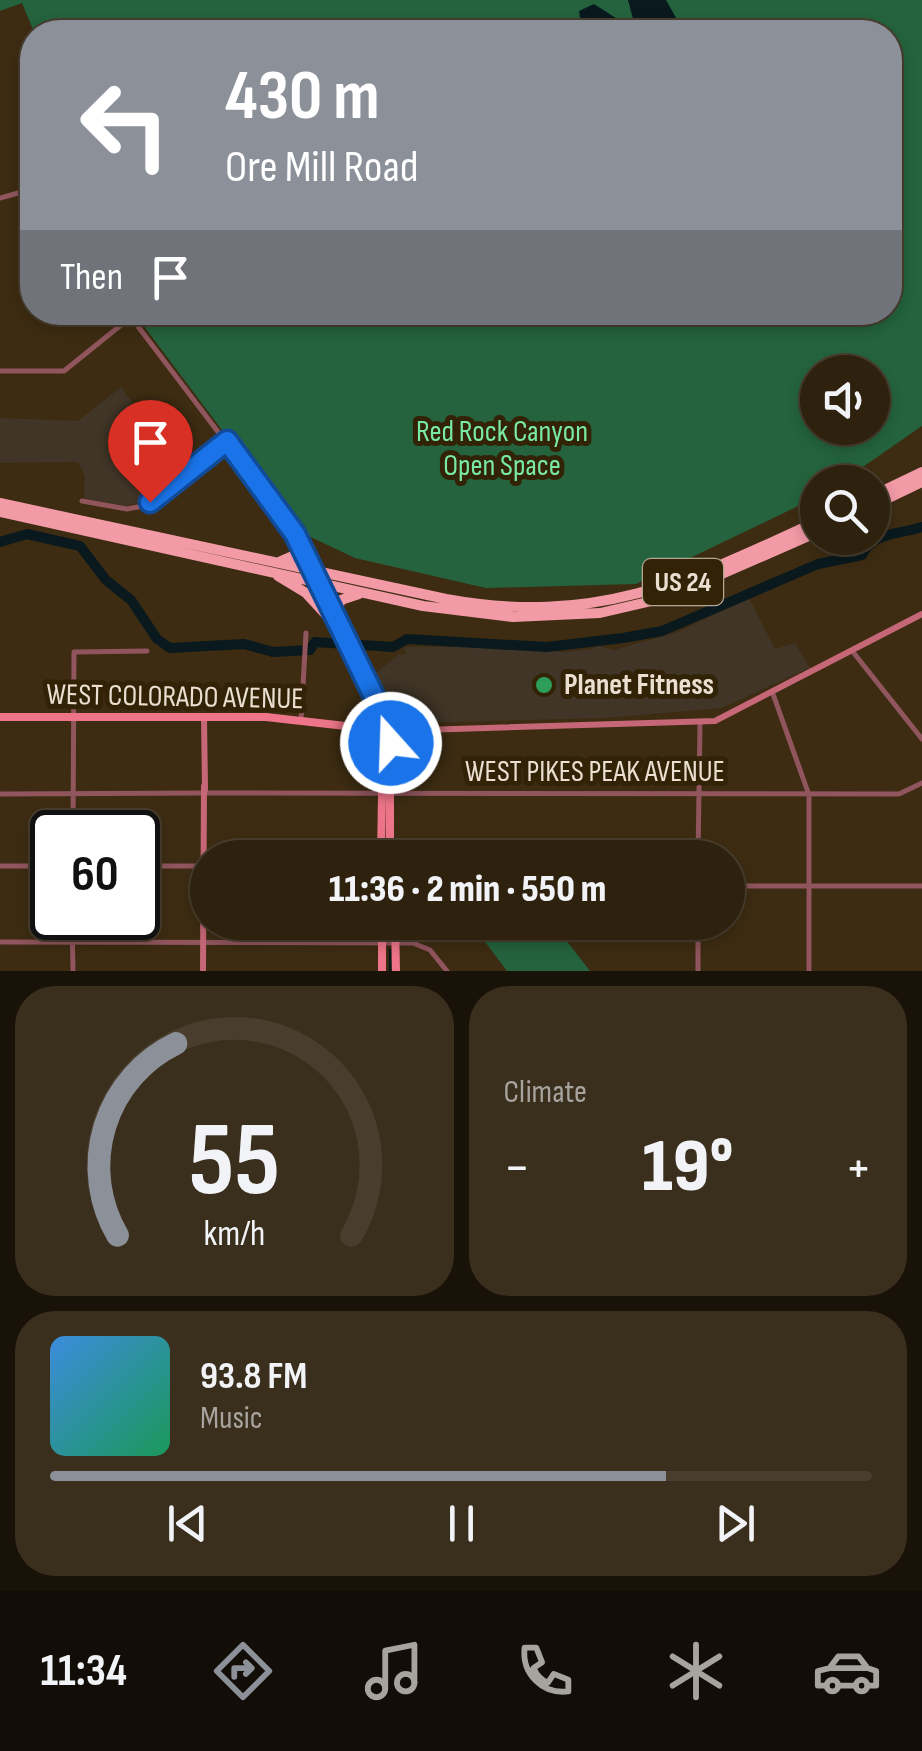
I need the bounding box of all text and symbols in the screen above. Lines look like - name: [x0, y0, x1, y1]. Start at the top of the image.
- text: 430 m: [225, 55, 380, 139]
- icon: left: [60, 60, 190, 190]
- text: Ore Mill Road: [225, 140, 419, 195]
- icon: arrive: [143, 250, 198, 305]
- text: Then: [60, 255, 123, 300]
- map controls: [800, 355, 890, 555]
- button: sound: [800, 355, 890, 445]
- pin: [108, 400, 193, 503]
- park label: Red Rock Canyon Open Space: [416, 414, 588, 484]
- icon: arrive: [123, 415, 178, 470]
- button: search: [800, 465, 890, 555]
- road number: US 24: [643, 559, 723, 605]
- place label: Planet Fitness: [564, 667, 714, 703]
- marker: Planet Fitness: [533, 674, 555, 696]
- street label: WEST COLORADO AVENUE: [46, 677, 304, 717]
- position arrow: [339, 691, 443, 795]
- street label: WEST PIKES PEAK AVENUE: [465, 754, 725, 790]
- speed limit sign: 60: [30, 810, 160, 940]
- text: 11:36 · 2 min · 550 m: [329, 867, 606, 912]
- text: Climate: [504, 1073, 587, 1112]
- text: 55: [189, 1099, 280, 1224]
- text: 19°: [642, 1122, 733, 1213]
- text: −: [504, 1135, 530, 1202]
- text: +: [845, 1135, 872, 1202]
- text: km/h: [203, 1213, 265, 1256]
- text: 93.8 FM: [200, 1354, 307, 1399]
- text: Music: [200, 1399, 263, 1438]
- icon: previous: [160, 1496, 215, 1551]
- icon: pause: [434, 1496, 489, 1551]
- icon: next: [708, 1496, 763, 1551]
- icon: directions: [208, 1636, 278, 1706]
- icon: music: [359, 1636, 429, 1706]
- icon: phone: [510, 1636, 580, 1706]
- icon: climate: [661, 1636, 731, 1706]
- icon: car: [812, 1636, 882, 1706]
- text: 11:34: [40, 1644, 127, 1699]

